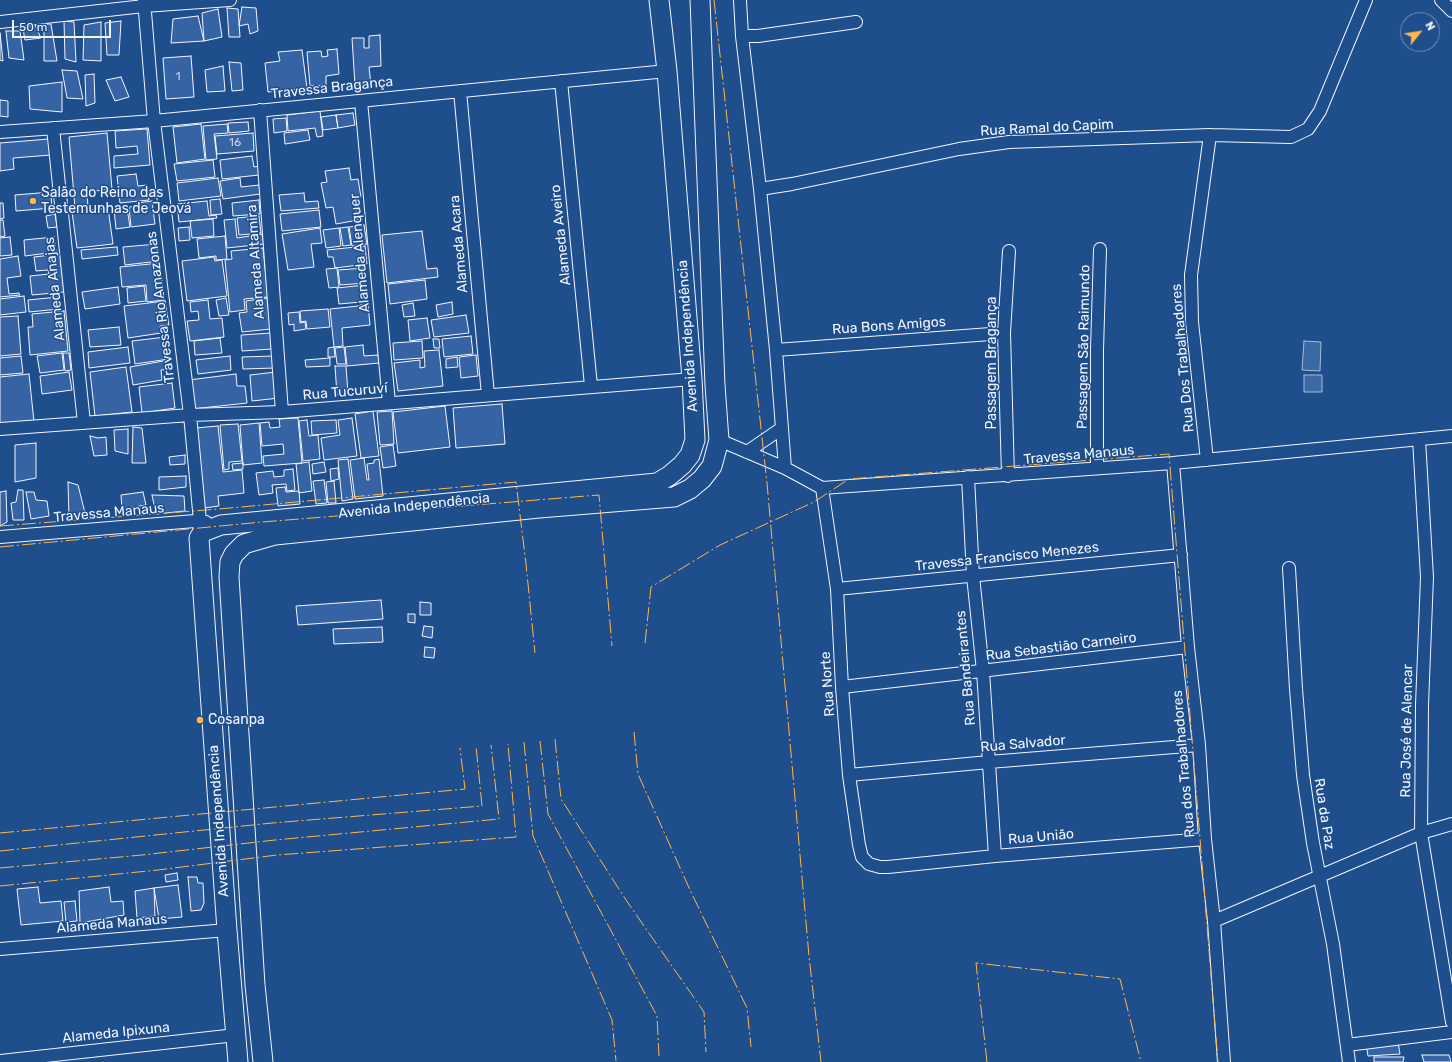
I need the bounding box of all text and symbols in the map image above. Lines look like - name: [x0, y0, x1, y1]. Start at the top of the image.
- scale bar: [14, 12, 113, 38]
- north arrow: [1400, 12, 1440, 52]
- text: 50 m: [19, 20, 47, 34]
- text: N: [1422, 20, 1438, 33]
- house number: 1: [175, 70, 181, 84]
- street label: Travessa Bragança: [270, 73, 394, 103]
- street label: Rua Ramal do Capim: [980, 116, 1114, 140]
- house number: 16: [229, 136, 241, 150]
- street label: Alameda Aveiro: [547, 184, 575, 286]
- place label: Salão do Reino das Testemunhas de Jeová: [41, 185, 192, 218]
- street label: Alameda Alenquer: [346, 193, 374, 313]
- street label: Alameda Acara: [446, 194, 472, 294]
- marker: Salão do Reino das Testemunhas de Jeová: [28, 196, 38, 206]
- street label: Alameda Altamira: [244, 204, 268, 320]
- street label: Travessa Rio Amazonas: [143, 230, 179, 384]
- street label: Alameda Anajas: [41, 236, 69, 342]
- street label: Avenida Independência: [674, 259, 702, 413]
- street label: Passagem São Raimundo: [1074, 265, 1094, 429]
- street label: Rua Dos Trabalhadores: [1168, 283, 1198, 433]
- street label: Passagem Bragança: [984, 297, 1000, 429]
- street label: Rua Bons Amigos: [832, 314, 946, 338]
- street label: Rua Tucuruví: [302, 380, 388, 404]
- street label: Travessa Manaus: [1023, 442, 1135, 468]
- street label: Avenida Independência: [337, 490, 491, 522]
- street label: Travessa Manaus: [53, 500, 165, 526]
- street label: Travessa Francisco Menezes: [914, 539, 1100, 575]
- street label: Rua Bandeirantes: [953, 610, 979, 726]
- street label: Rua Sebastião Carneiro: [985, 629, 1137, 665]
- street label: Rua Norte: [817, 651, 839, 717]
- street label: Rua José de Alencar: [1397, 664, 1417, 798]
- street label: Rua dos Trabalhadores: [1169, 690, 1199, 838]
- place label: Cosanpa: [208, 712, 265, 728]
- marker: Cosanpa: [195, 715, 205, 725]
- street label: Rua Salvador: [980, 732, 1066, 756]
- street label: Avenida Independência: [205, 744, 233, 898]
- street label: Rua da Paz: [1310, 777, 1338, 851]
- street label: Rua União: [1007, 826, 1075, 848]
- street label: Alameda Manaus: [56, 911, 168, 937]
- street label: Alameda Ipixuna: [61, 1019, 171, 1047]

